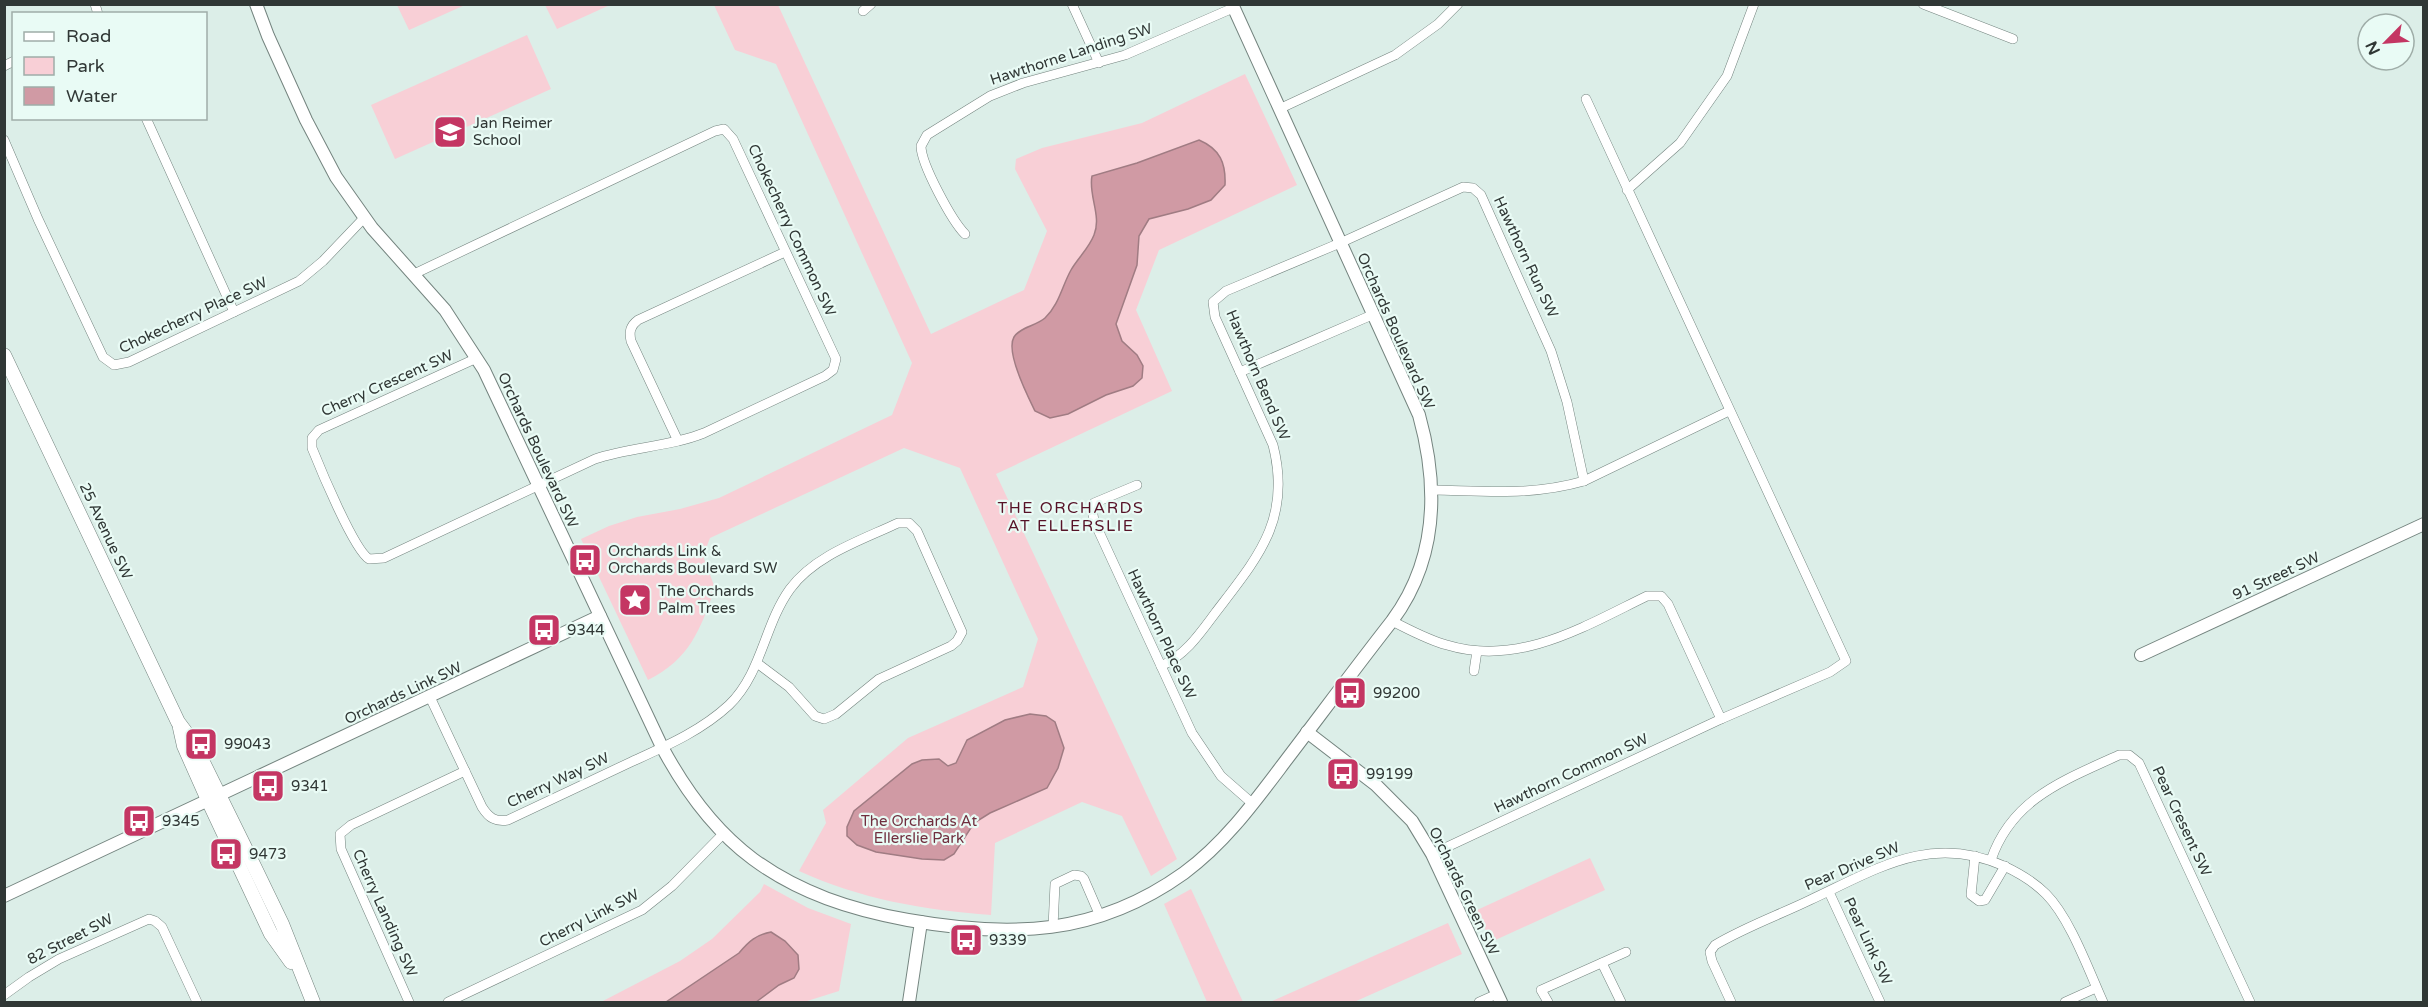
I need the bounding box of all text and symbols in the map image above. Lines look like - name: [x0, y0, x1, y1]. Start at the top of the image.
- legend: [12, 12, 207, 120]
- north arrow: [2356, 12, 2416, 72]
- street label: Hawthorne Landing SW: [988, 19, 1154, 89]
- text: Road: [66, 25, 111, 47]
- text: N: [2362, 38, 2385, 58]
- text: Park: [66, 55, 105, 77]
- text: Water: [66, 85, 117, 107]
- school or university icon: Jan Reimer School: [432, 114, 468, 150]
- place label: Jan Reimer School: [473, 114, 553, 149]
- street label: Chokecherry Common SW: [744, 141, 840, 319]
- street label: Hawthorn Run SW: [1490, 193, 1562, 321]
- street label: Orchards Boulevard SW: [1353, 250, 1439, 412]
- street label: Chokecherry Place SW: [116, 273, 270, 357]
- street label: Hawthorn Bend SW: [1222, 307, 1294, 443]
- street label: Cherry Crescent SW: [318, 346, 456, 420]
- street label: Orchards Boulevard SW: [494, 369, 582, 531]
- street label: 25 Avenue SW: [76, 480, 136, 582]
- district label: THE ORCHARDS AT ELLERSLIE: [998, 498, 1144, 536]
- bus stop icon: Orchards Link & Orchards Boulevard SW: [567, 542, 603, 578]
- place label: Orchards Link & Orchards Boulevard SW: [608, 542, 778, 577]
- street label: 91 Street SW: [2230, 548, 2322, 604]
- street label: Hawthorn Place SW: [1124, 566, 1200, 702]
- place icon: The Orchards Palm Trees: [617, 582, 653, 618]
- place label: The Orchards Palm Trees: [658, 582, 754, 617]
- bus stop icon: 9344: [526, 612, 562, 648]
- place label: 9344: [567, 621, 605, 639]
- street label: Orchards Link SW: [342, 658, 464, 728]
- bus stop icon: 99200: [1332, 675, 1368, 711]
- place label: 99200: [1373, 684, 1420, 702]
- bus stop icon: 99043: [183, 726, 219, 762]
- street label: Hawthorn Common SW: [1491, 729, 1651, 817]
- place label: 99043: [224, 735, 271, 753]
- street label: Cherry Way SW: [504, 748, 612, 812]
- bus stop icon: 99199: [1325, 756, 1361, 792]
- street label: Pear Cresent SW: [2149, 763, 2215, 879]
- place label: 99199: [1366, 765, 1413, 783]
- bus stop icon: 9341: [250, 768, 286, 804]
- place label: 9341: [291, 777, 329, 795]
- bus stop icon: 9345: [121, 803, 157, 839]
- place label: 9345: [162, 812, 200, 830]
- park label: The Orchards At Ellerslie Park: [861, 812, 977, 847]
- street label: Orchards Green SW: [1425, 824, 1503, 958]
- bus stop icon: 9473: [208, 836, 244, 872]
- street label: Pear Drive SW: [1802, 838, 1902, 894]
- place label: 9473: [249, 845, 287, 863]
- street label: Cherry Landing SW: [349, 846, 421, 980]
- street label: Cherry Link SW: [536, 885, 642, 951]
- street label: Pear Link SW: [1840, 894, 1896, 988]
- street label: 82 Street SW: [24, 910, 116, 968]
- bus stop icon: 9339: [948, 922, 984, 958]
- place label: 9339: [989, 931, 1027, 949]

